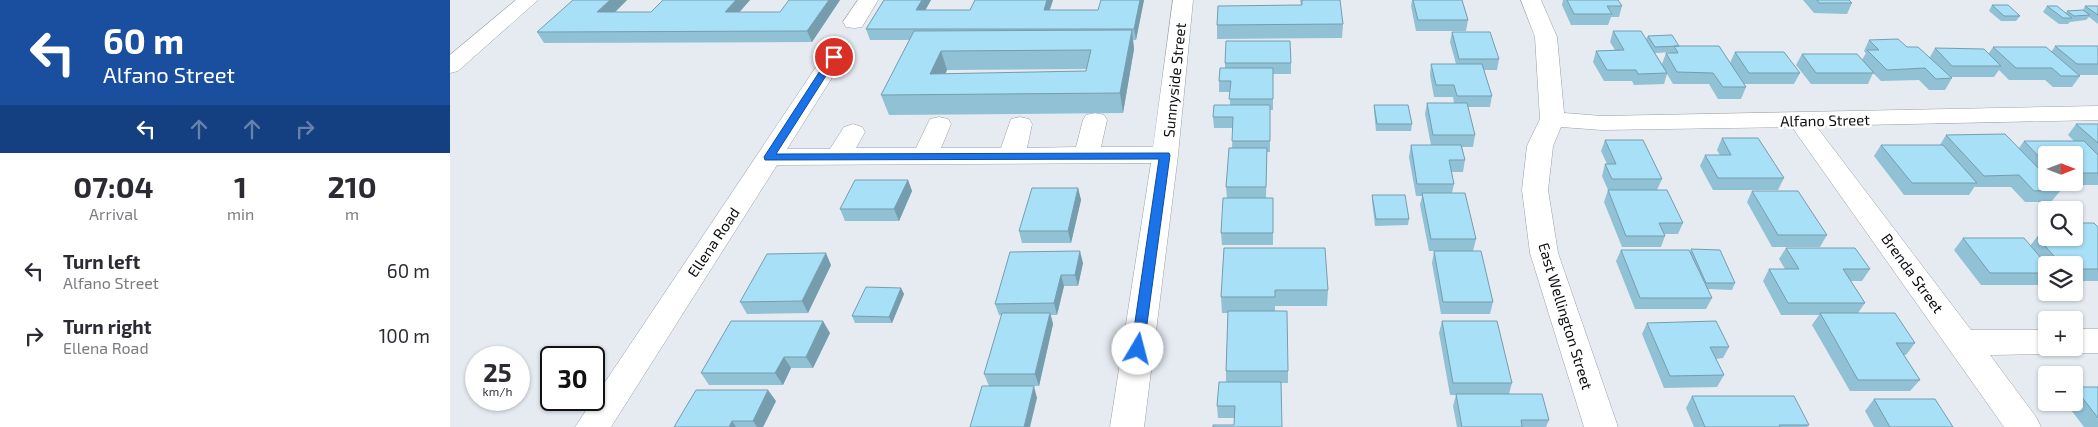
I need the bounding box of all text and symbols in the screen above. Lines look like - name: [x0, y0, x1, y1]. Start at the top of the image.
- text: 60 m: [103, 19, 184, 61]
- icon: left: [20, 20, 85, 85]
- street label: Sunnyside Street: [1159, 21, 1189, 138]
- pin: [813, 36, 855, 78]
- icon: arrive: [820, 43, 848, 71]
- text: Alfano Street: [103, 61, 235, 87]
- street label: Alfano Street: [1780, 110, 1870, 130]
- icon: left: [132, 115, 160, 143]
- icon: ahead: [185, 115, 213, 143]
- icon: ahead: [238, 115, 266, 143]
- icon: right: [291, 115, 319, 143]
- north arrow: [2038, 146, 2082, 191]
- map controls: [2038, 146, 2083, 411]
- text: 07:04: [73, 168, 154, 204]
- text: 1: [234, 168, 247, 204]
- text: 210: [327, 168, 377, 204]
- button: search: [2038, 201, 2083, 246]
- text: Arrival: [89, 204, 138, 223]
- text: min: [227, 204, 254, 223]
- text: m: [345, 204, 359, 223]
- street label: Ellena Road: [683, 204, 743, 280]
- street label: Brenda Street: [1878, 230, 1948, 316]
- street label: East Wellington Street: [1535, 240, 1597, 392]
- text: Turn left: [63, 250, 140, 273]
- button: layers: [2038, 256, 2083, 301]
- icon: left: [20, 257, 48, 285]
- text: 60 m: [387, 259, 430, 282]
- text: Alfano Street: [63, 273, 159, 292]
- button: +: [2038, 311, 2083, 356]
- text: Turn right: [63, 315, 151, 338]
- icon: right: [20, 322, 48, 350]
- position arrow: [1111, 322, 1163, 374]
- text: 100 m: [379, 324, 430, 347]
- text: Ellena Road: [63, 338, 149, 357]
- speed limit sign: 30: [540, 346, 605, 411]
- text: 25: [483, 357, 512, 387]
- button: −: [2038, 366, 2083, 411]
- text: km/h: [483, 384, 512, 398]

